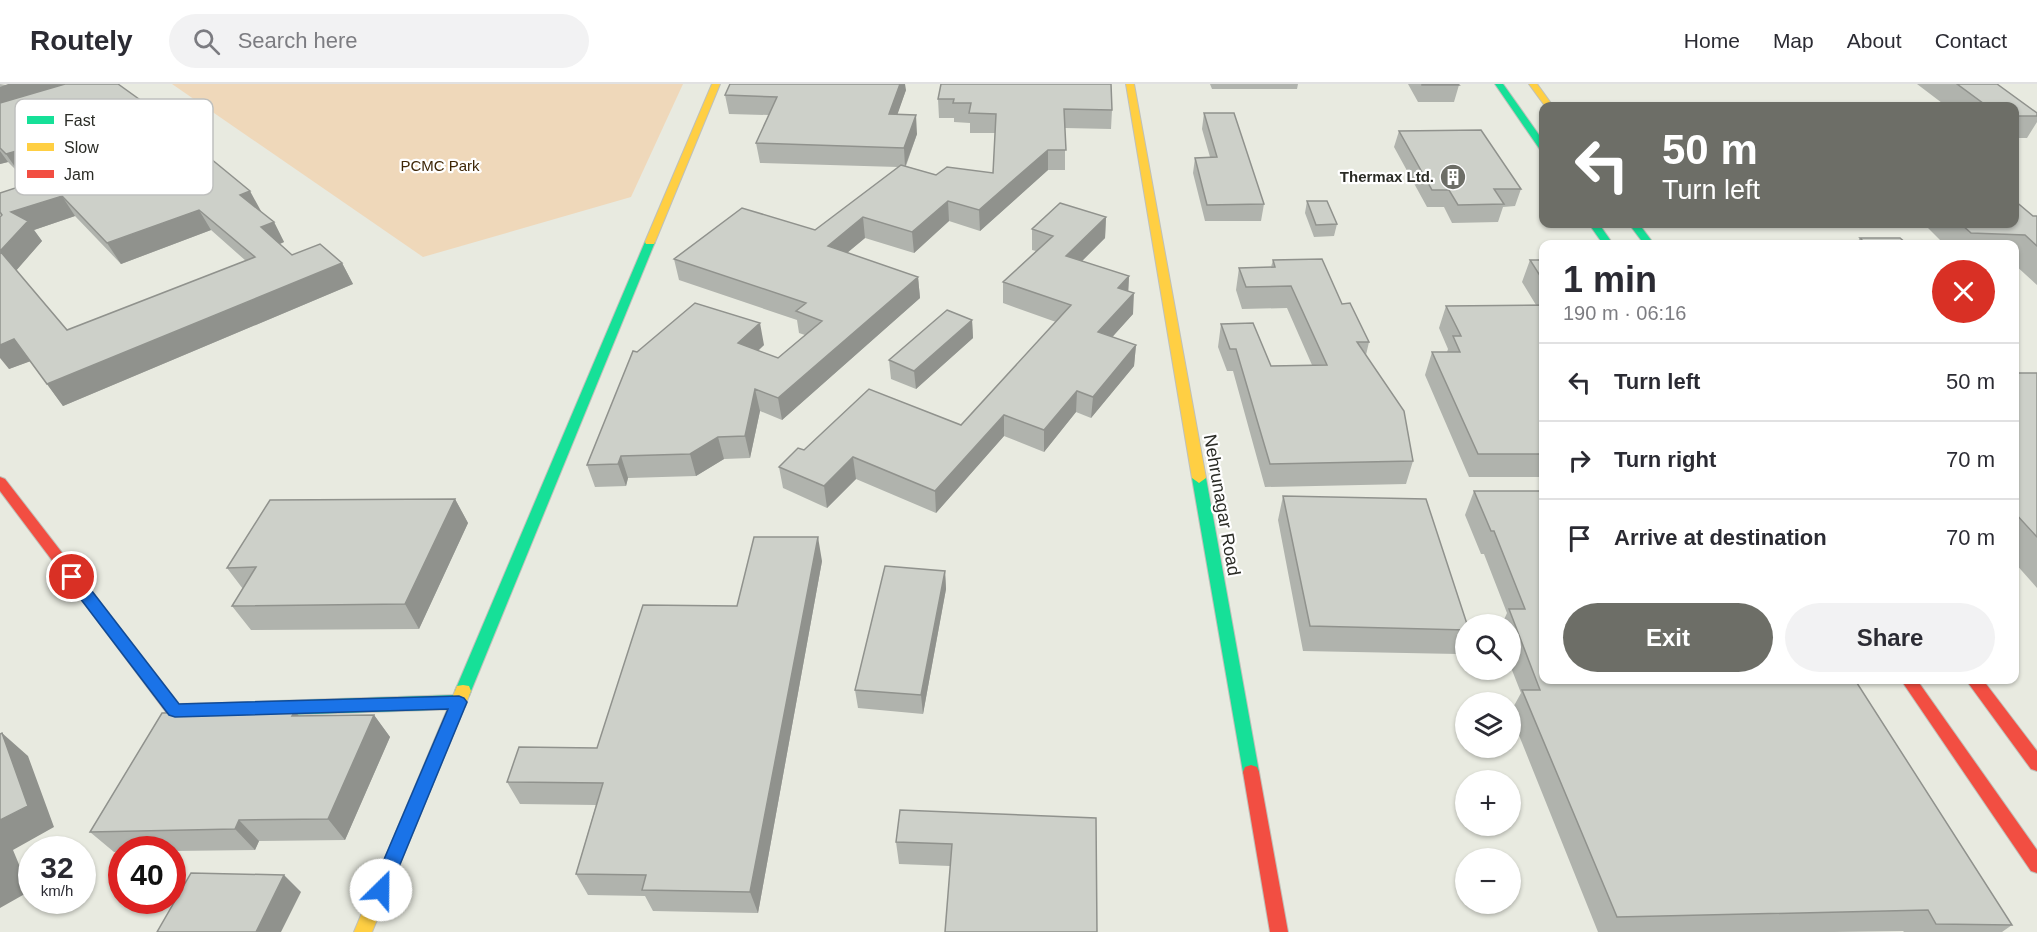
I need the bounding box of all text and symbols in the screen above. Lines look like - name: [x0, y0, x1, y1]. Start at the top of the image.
- search box: [169, 14, 589, 68]
- text: Routely: [30, 25, 133, 56]
- icon: search: [190, 25, 223, 58]
- text: Search here: [238, 28, 358, 53]
- text: Home: [1684, 29, 1740, 52]
- text: Map: [1773, 29, 1814, 52]
- text: About: [1847, 29, 1902, 52]
- text: Contact: [1935, 29, 2007, 52]
- legend: [15, 99, 213, 195]
- text: Fast: [64, 112, 96, 129]
- icon: left: [1563, 126, 1641, 204]
- text: 50 m: [1662, 126, 1758, 173]
- text: Slow: [64, 139, 99, 156]
- park label: PCMC Park: [400, 157, 480, 174]
- building icon: Thermax Ltd.: [1438, 162, 1468, 192]
- text: Jam: [64, 166, 94, 183]
- place label: Thermax Ltd.: [1340, 168, 1434, 185]
- text: Turn left: [1662, 175, 1760, 205]
- text: 1 min: [1563, 259, 1657, 300]
- button: close: [1932, 260, 1995, 323]
- text: 190 m · 06:16: [1563, 302, 1686, 324]
- icon: left: [1563, 366, 1596, 399]
- text: Turn left: [1614, 369, 1700, 394]
- text: 50 m: [1946, 369, 1995, 394]
- street label: Nehrunagar Road: [1200, 433, 1244, 577]
- icon: right: [1563, 444, 1596, 477]
- text: Turn right: [1614, 447, 1716, 472]
- text: 70 m: [1946, 447, 1995, 472]
- icon: arrive: [1563, 522, 1596, 555]
- text: Arrive at destination: [1614, 525, 1827, 550]
- text: 70 m: [1946, 525, 1995, 550]
- pin: [46, 551, 97, 602]
- icon: arrive: [55, 560, 88, 593]
- button: Exit: [1563, 603, 1773, 672]
- button: Share: [1785, 603, 1995, 672]
- map controls: [1455, 614, 1521, 914]
- button: search: [1455, 614, 1521, 680]
- button: layers: [1455, 692, 1521, 758]
- button: +: [1455, 770, 1521, 836]
- speed limit sign: 40: [108, 836, 186, 914]
- button: −: [1455, 848, 1521, 914]
- text: 32: [40, 851, 74, 884]
- position arrow: [349, 858, 413, 922]
- text: km/h: [41, 882, 73, 899]

